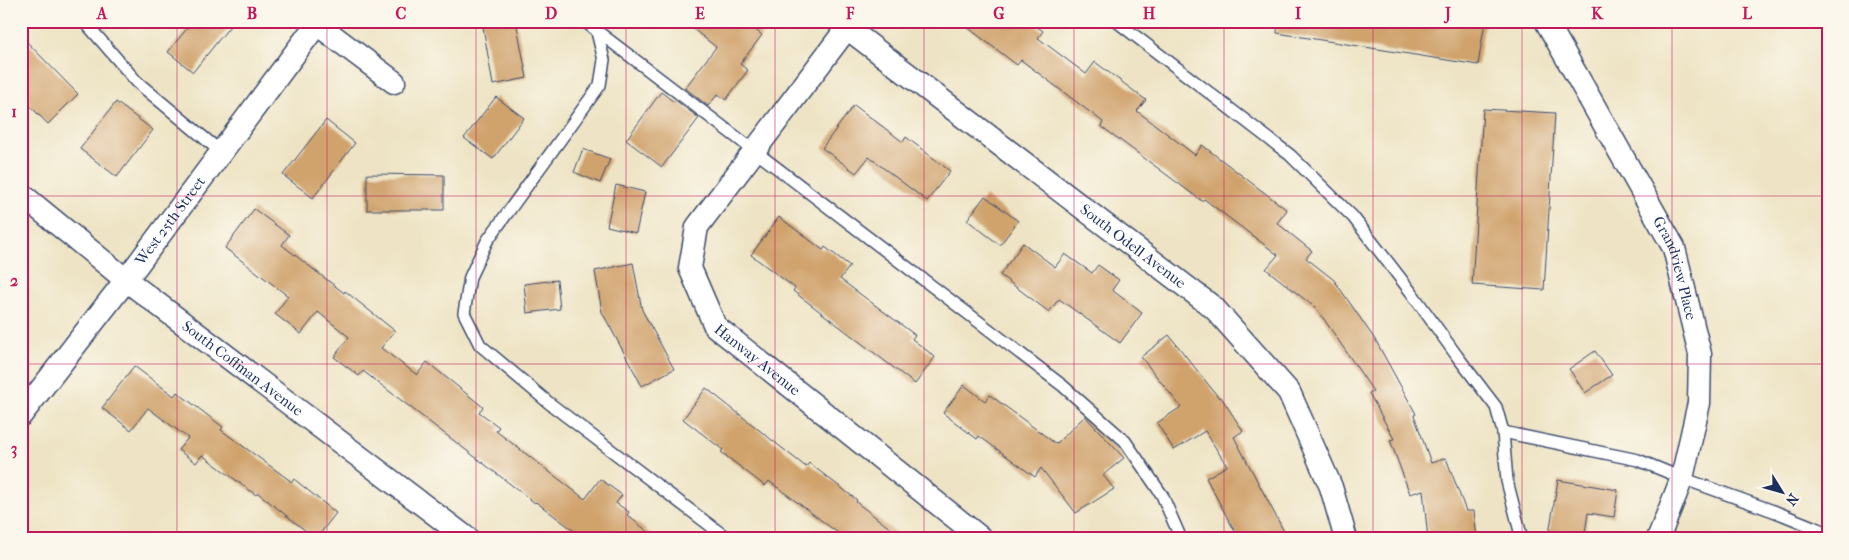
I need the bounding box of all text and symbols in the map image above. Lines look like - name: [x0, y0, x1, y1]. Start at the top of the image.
- text: A: [96, 4, 108, 23]
- text: B: [247, 4, 257, 23]
- text: C: [396, 4, 407, 23]
- text: D: [545, 4, 557, 23]
- text: E: [695, 4, 705, 23]
- text: F: [845, 4, 855, 23]
- text: G: [993, 4, 1005, 23]
- text: H: [1143, 4, 1156, 23]
- text: I: [1295, 4, 1302, 23]
- text: J: [1443, 4, 1451, 24]
- text: K: [1591, 4, 1604, 23]
- text: L: [1742, 4, 1752, 23]
- text: 1: [11, 102, 17, 121]
- street label: West 25th Street: [131, 172, 210, 269]
- street label: South Odell Avenue: [1077, 200, 1190, 292]
- street label: Grandview Place: [1649, 213, 1700, 322]
- text: 2: [10, 271, 18, 290]
- street label: South Coffman Avenue: [179, 317, 307, 420]
- street label: Hanway Avenue: [711, 320, 804, 400]
- text: 3: [11, 439, 17, 459]
- north arrow: [1756, 468, 1806, 518]
- text: N: [1782, 490, 1802, 509]

